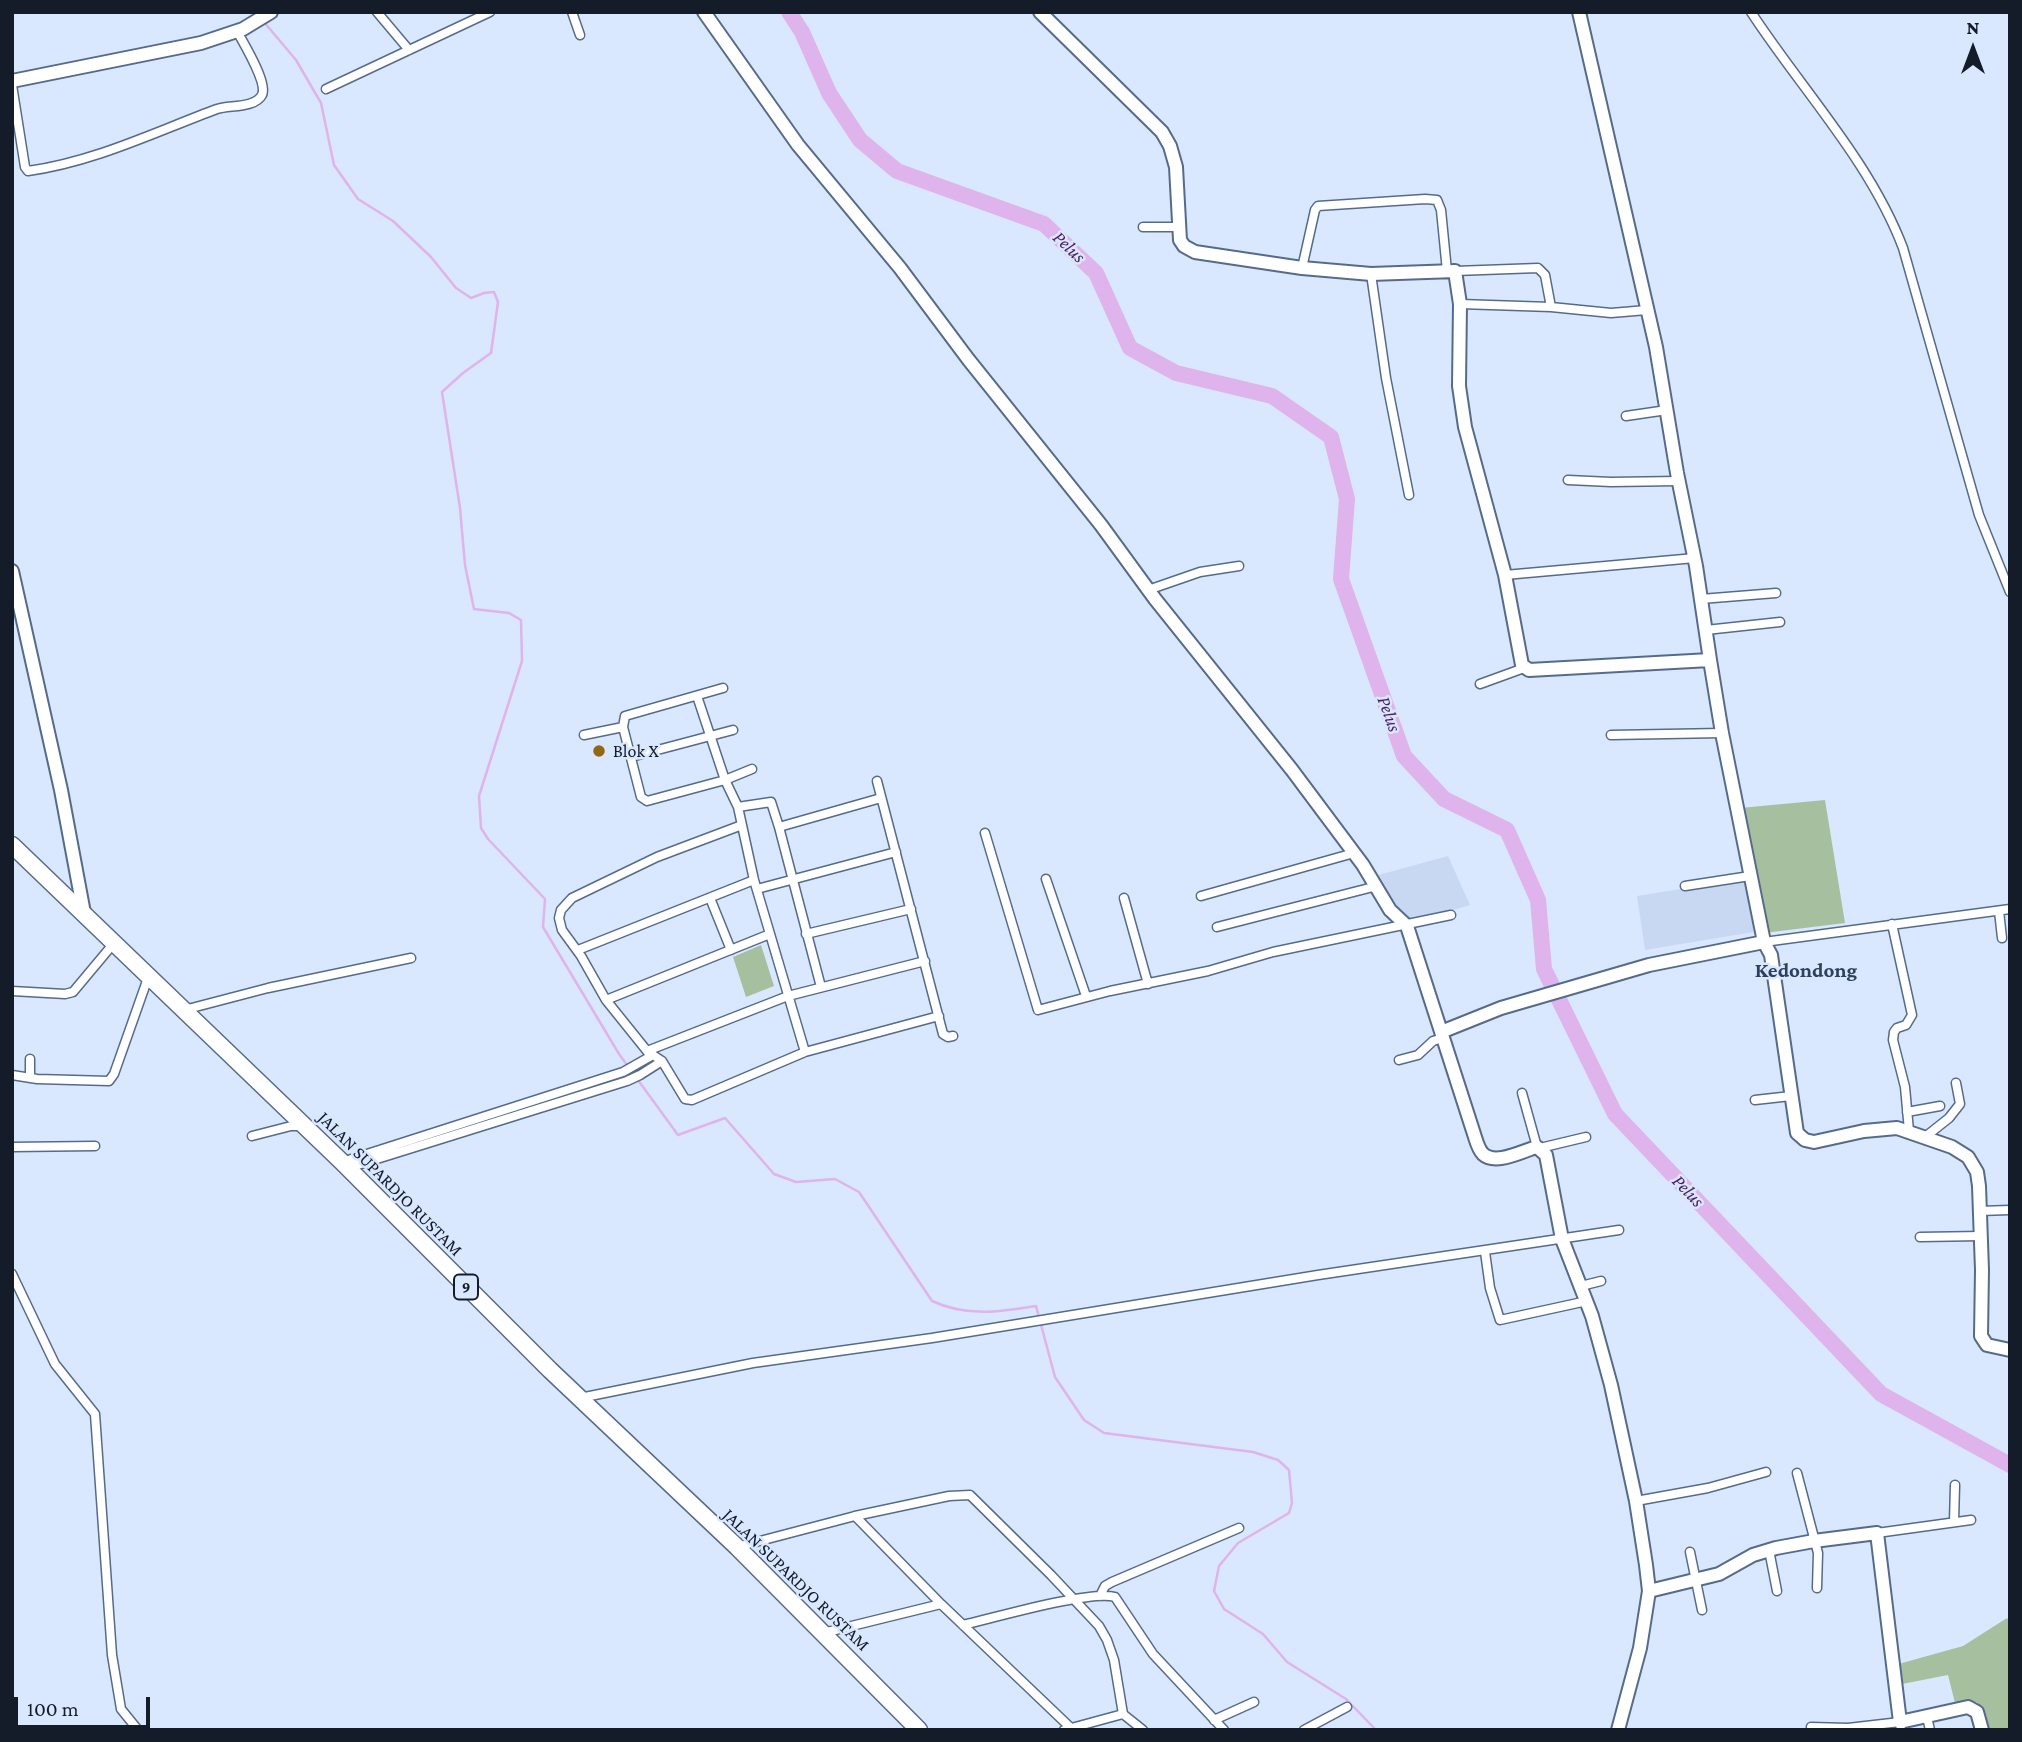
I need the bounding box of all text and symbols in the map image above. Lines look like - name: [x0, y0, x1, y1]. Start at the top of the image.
- north arrow: [1938, 14, 2008, 84]
- text: N: [1967, 17, 1979, 38]
- water label: Pelus: [1048, 226, 1090, 268]
- water label: Pelus: [1372, 693, 1406, 735]
- place label: Blok X: [613, 740, 659, 762]
- marker: Blok X: [591, 743, 607, 759]
- district label: Kedondong: [1755, 958, 1857, 984]
- street label: JALAN SUPARDJO RUSTAM: [313, 1107, 467, 1261]
- water label: Pelus: [1667, 1170, 1709, 1212]
- road number: 9: [454, 1274, 478, 1300]
- street label: JALAN SUPARDJO RUSTAM: [718, 1504, 874, 1656]
- scale bar: [18, 1682, 154, 1726]
- text: 100 m: [27, 1697, 79, 1721]

